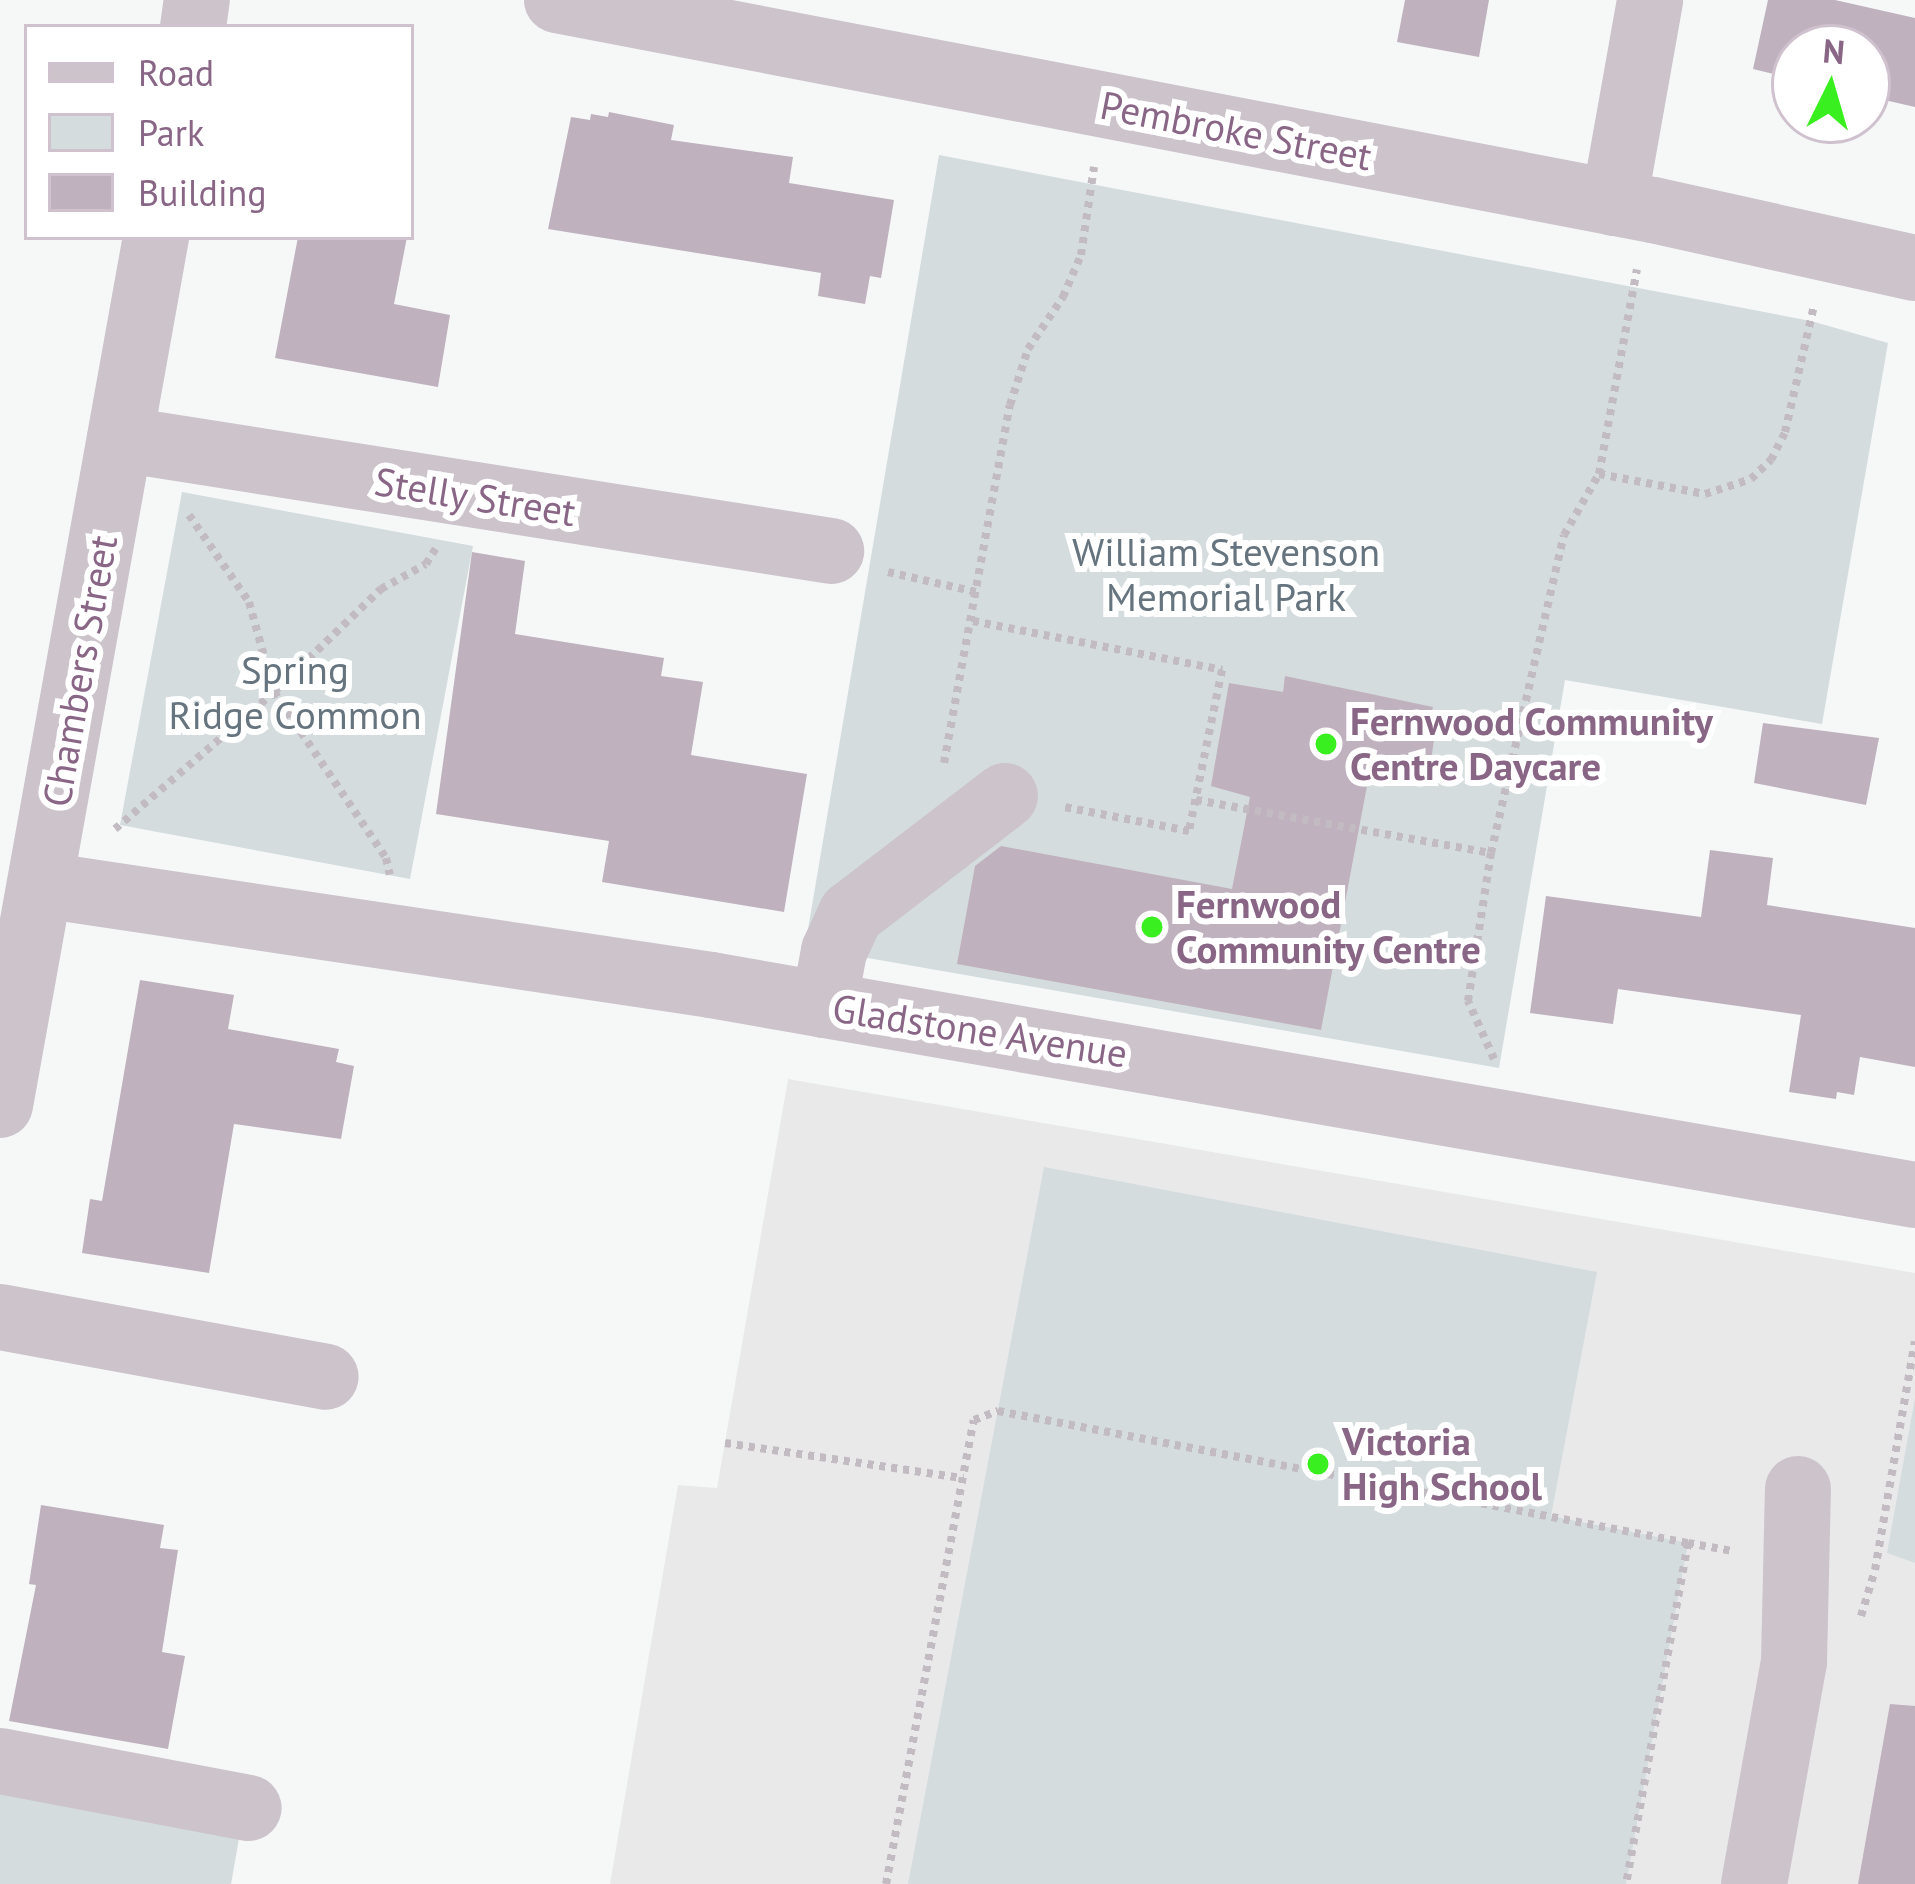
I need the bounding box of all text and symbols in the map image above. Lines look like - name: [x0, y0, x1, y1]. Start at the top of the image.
- legend: [24, 24, 414, 240]
- north arrow: [1771, 24, 1891, 144]
- text: N: [1821, 28, 1847, 73]
- text: Road: [138, 49, 214, 96]
- street label: Pembroke Street: [1096, 82, 1376, 180]
- text: Park: [138, 109, 204, 156]
- text: Building: [138, 169, 267, 216]
- street label: Stelly Street: [370, 458, 580, 536]
- park label: William Stevenson Memorial Park: [1072, 530, 1380, 621]
- street label: Chambers Street: [33, 531, 127, 811]
- park label: Spring Ridge Common: [168, 648, 422, 739]
- place label: Fernwood Community Centre Daycare: [1350, 699, 1713, 790]
- marker: Fernwood Community Centre Daycare: [1313, 731, 1339, 757]
- place label: Fernwood Community Centre: [1176, 882, 1483, 973]
- marker: Fernwood Community Centre: [1139, 914, 1165, 940]
- street label: Gladstone Avenue: [829, 984, 1131, 1078]
- place label: Victoria High School: [1342, 1419, 1542, 1510]
- marker: Victoria High School: [1305, 1451, 1331, 1477]

